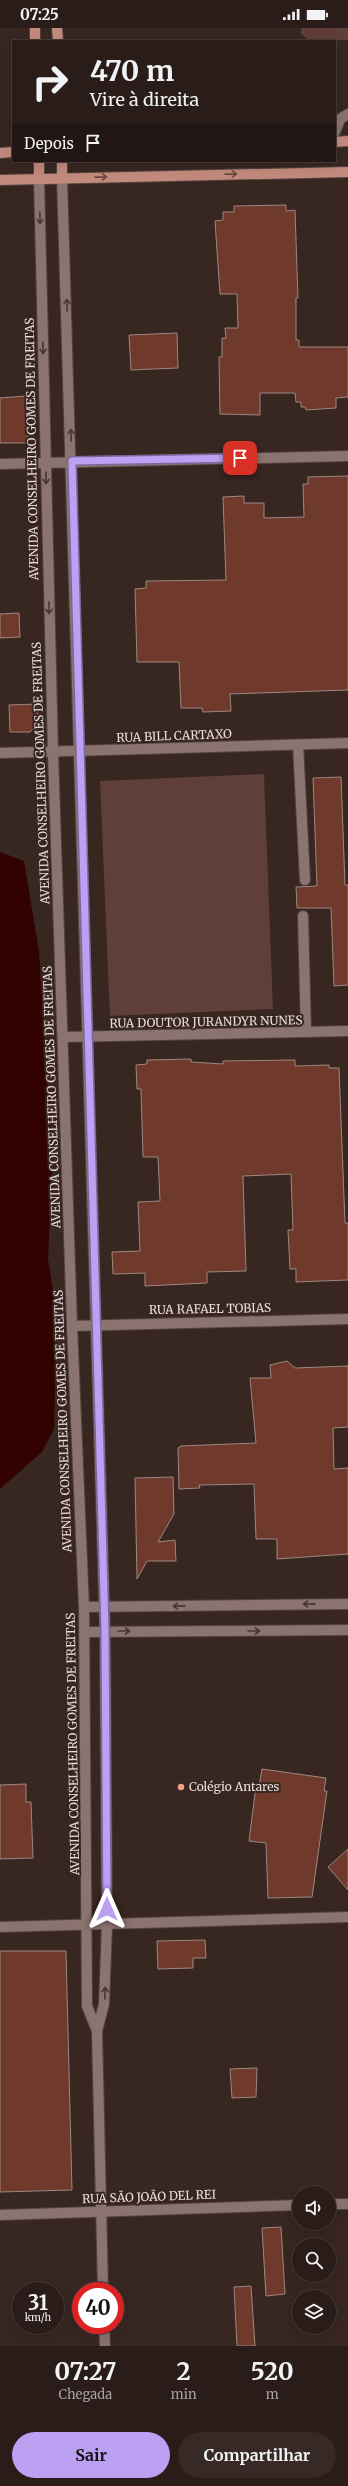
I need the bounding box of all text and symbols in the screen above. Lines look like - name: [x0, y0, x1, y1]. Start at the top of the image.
- text: 07:25: [20, 5, 59, 24]
- text: 470 m: [90, 53, 174, 89]
- icon: right: [24, 56, 76, 108]
- text: Vire à direita: [90, 88, 199, 111]
- icon: arrive: [82, 132, 104, 154]
- text: Depois: [24, 134, 74, 153]
- one-way arrow: [224, 171, 237, 178]
- one-way arrow: [94, 173, 107, 181]
- one-way arrow: [36, 211, 44, 224]
- one-way arrow: [63, 299, 70, 312]
- street label: AVENIDA CONSELHEIRO GOMES DE FREITAS: [22, 318, 41, 582]
- one-way arrow: [39, 341, 47, 354]
- one-way arrow: [67, 429, 74, 442]
- pin: [223, 441, 257, 475]
- icon: arrive: [229, 447, 251, 469]
- one-way arrow: [42, 471, 50, 484]
- one-way arrow: [45, 601, 53, 614]
- street label: AVENIDA CONSELHEIRO GOMES DE FREITAS: [28, 641, 53, 906]
- street label: RUA BILL CARTAXO: [116, 726, 232, 745]
- street label: AVENIDA CONSELHEIRO GOMES DE FREITAS: [39, 965, 64, 1230]
- street label: RUA DOUTOR JURANDYR NUNES: [109, 1012, 303, 1031]
- street label: AVENIDA CONSELHEIRO GOMES DE FREITAS: [50, 1289, 75, 1554]
- street label: RUA RAFAEL TOBIAS: [149, 1300, 271, 1317]
- one-way arrow: [303, 1601, 316, 1608]
- one-way arrow: [173, 1602, 186, 1610]
- street label: AVENIDA CONSELHEIRO GOMES DE FREITAS: [63, 1613, 82, 1877]
- one-way arrow: [117, 1627, 130, 1635]
- one-way arrow: [247, 1627, 260, 1635]
- place label: Colégio Antares: [189, 1779, 280, 1794]
- marker: Colégio Antares: [176, 1782, 186, 1792]
- position arrow: [86, 1888, 128, 1930]
- one-way arrow: [101, 1987, 108, 2000]
- map controls: [292, 2186, 336, 2334]
- button: sound: [292, 2186, 336, 2230]
- street label: RUA SÃO JOÃO DEL REI: [82, 2187, 216, 2206]
- button: search: [292, 2238, 336, 2282]
- speed limit sign: 40: [72, 2282, 124, 2334]
- text: 31: [28, 2290, 48, 2315]
- button: layers: [292, 2290, 336, 2334]
- text: km/h: [25, 2311, 51, 2324]
- text: 07:27: [54, 2356, 117, 2387]
- text: 2: [177, 2356, 191, 2387]
- text: 520: [251, 2356, 294, 2387]
- text: Chegada: [59, 2386, 112, 2403]
- text: min: [171, 2386, 197, 2403]
- text: m: [266, 2386, 279, 2403]
- button: Sair: [12, 2432, 170, 2478]
- button: Compartilhar: [178, 2432, 336, 2478]

